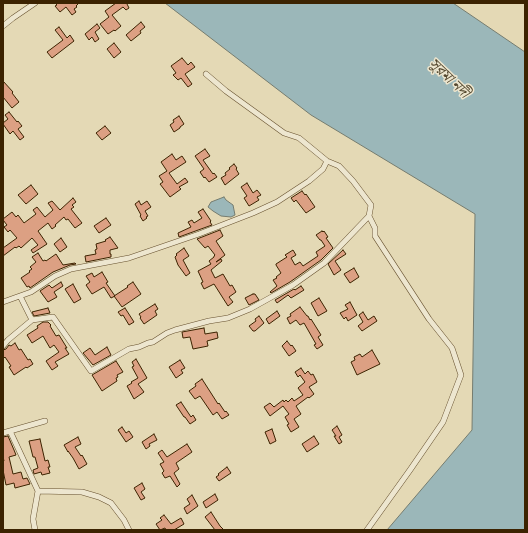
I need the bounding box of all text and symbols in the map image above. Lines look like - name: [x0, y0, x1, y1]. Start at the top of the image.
- water label: সুরমা নদী: [424, 55, 472, 103]

